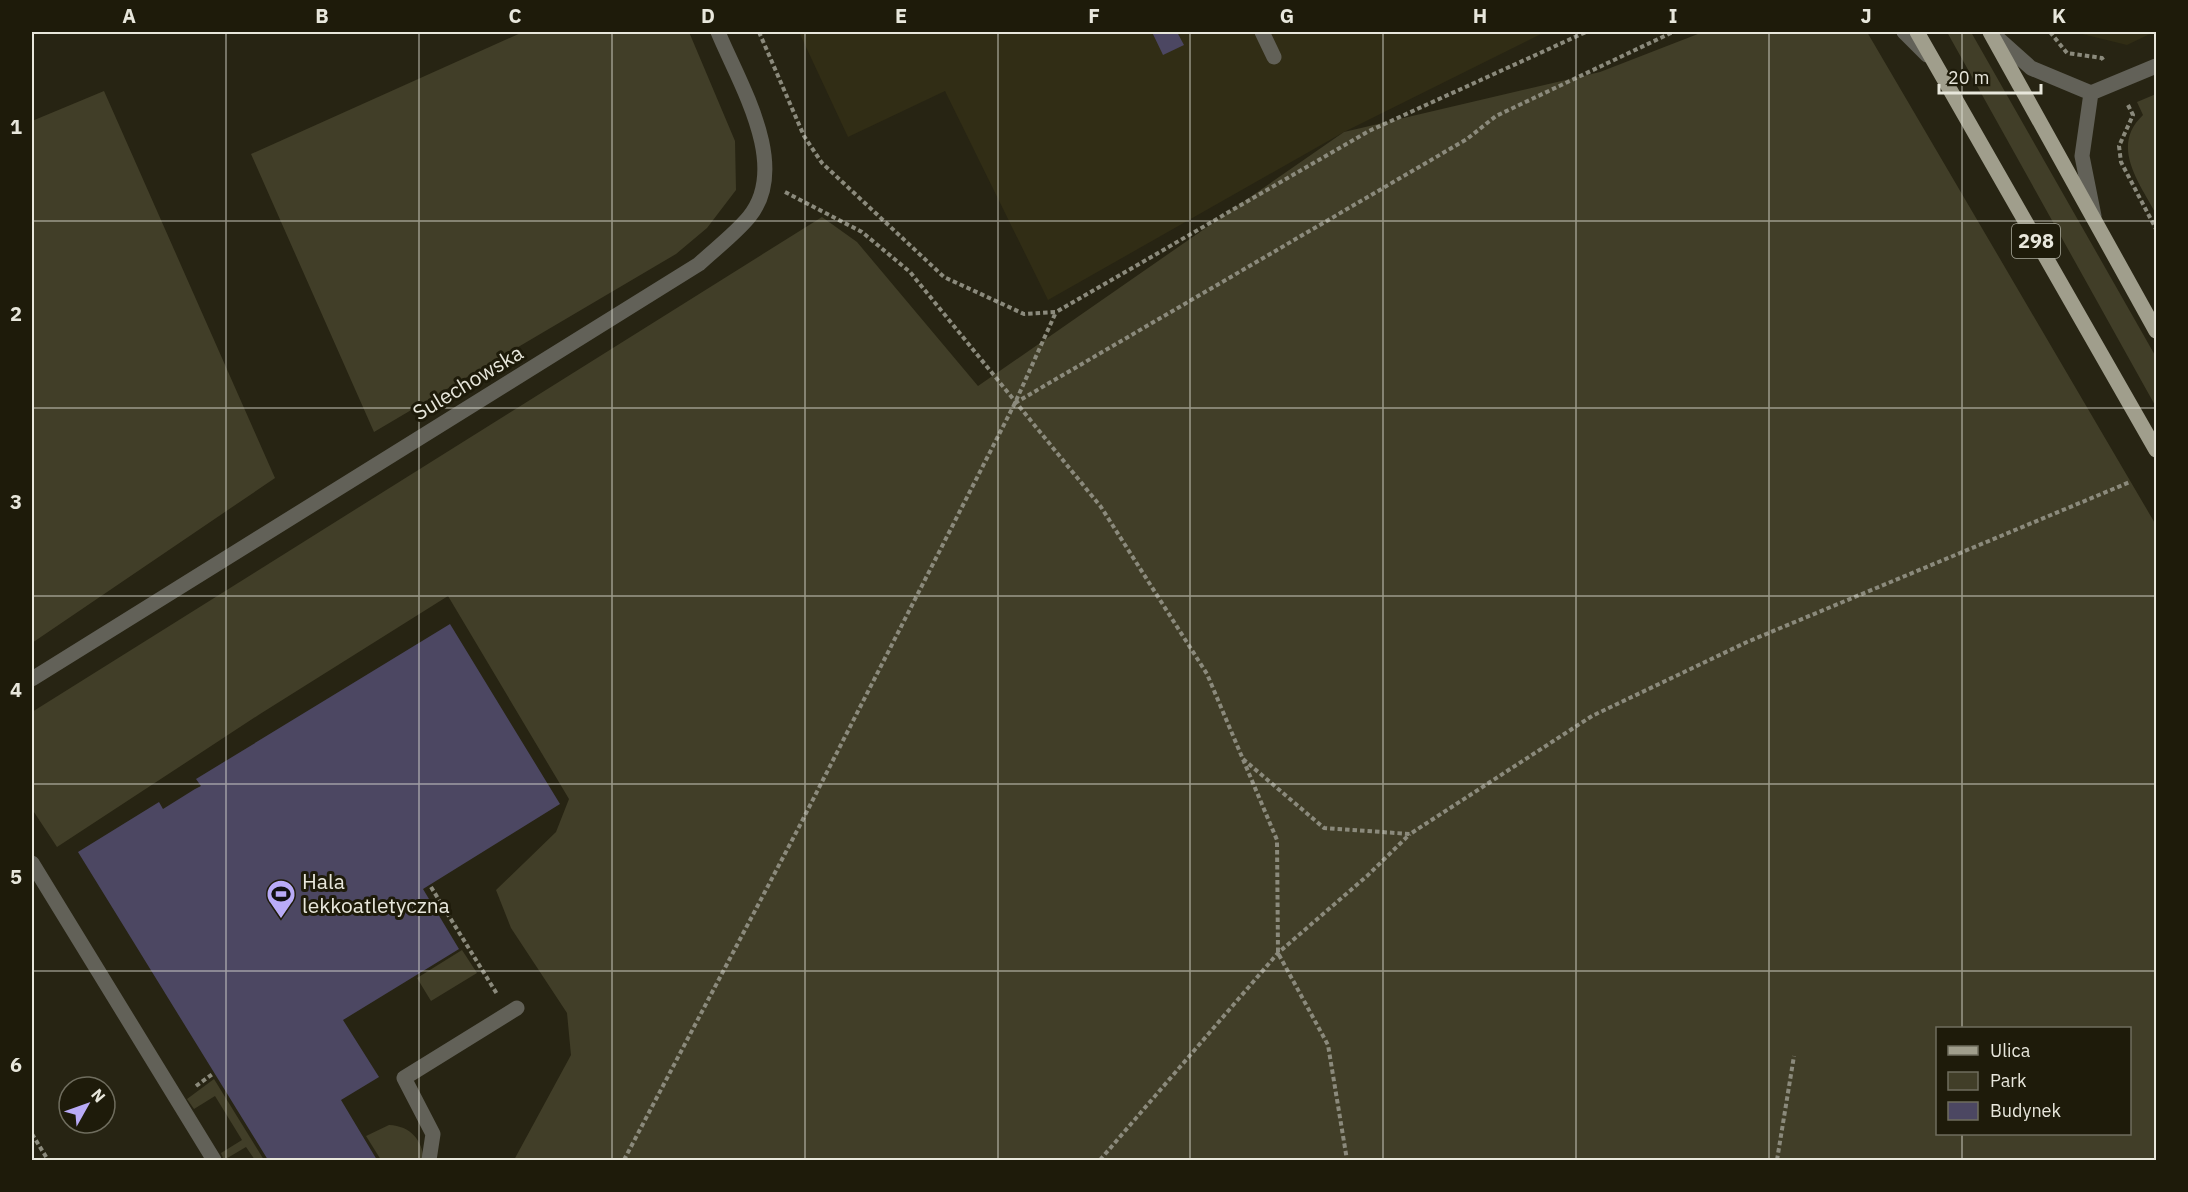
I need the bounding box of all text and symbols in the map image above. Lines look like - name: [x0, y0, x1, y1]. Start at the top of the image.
- text: A: [122, 2, 136, 29]
- text: B: [315, 2, 329, 29]
- text: C: [508, 2, 522, 29]
- text: D: [701, 2, 715, 29]
- text: E: [895, 2, 907, 29]
- text: F: [1088, 2, 1100, 29]
- text: G: [1280, 2, 1294, 29]
- text: H: [1473, 2, 1487, 29]
- text: I: [1669, 2, 1677, 29]
- text: J: [1860, 2, 1872, 29]
- text: K: [2052, 2, 2066, 29]
- scale bar: [1939, 57, 2041, 95]
- text: 20 m: [1948, 66, 1990, 89]
- text: 1: [10, 113, 22, 140]
- road number: 298: [2012, 224, 2060, 258]
- text: 2: [10, 300, 22, 327]
- street label: Sulechowska: [407, 338, 528, 426]
- text: 3: [10, 488, 22, 515]
- text: 4: [10, 676, 22, 703]
- text: 5: [10, 863, 22, 890]
- place label: Hala lekkoatletyczna: [302, 867, 450, 919]
- sports icon: Hala lekkoatletyczna: [265, 878, 297, 920]
- legend: [1936, 1027, 2131, 1135]
- text: Ulica: [1990, 1039, 2031, 1062]
- text: 6: [10, 1051, 22, 1078]
- text: Park: [1990, 1069, 2027, 1092]
- north arrow: [57, 1075, 117, 1135]
- text: N: [87, 1084, 110, 1106]
- text: Budynek: [1990, 1099, 2062, 1122]

